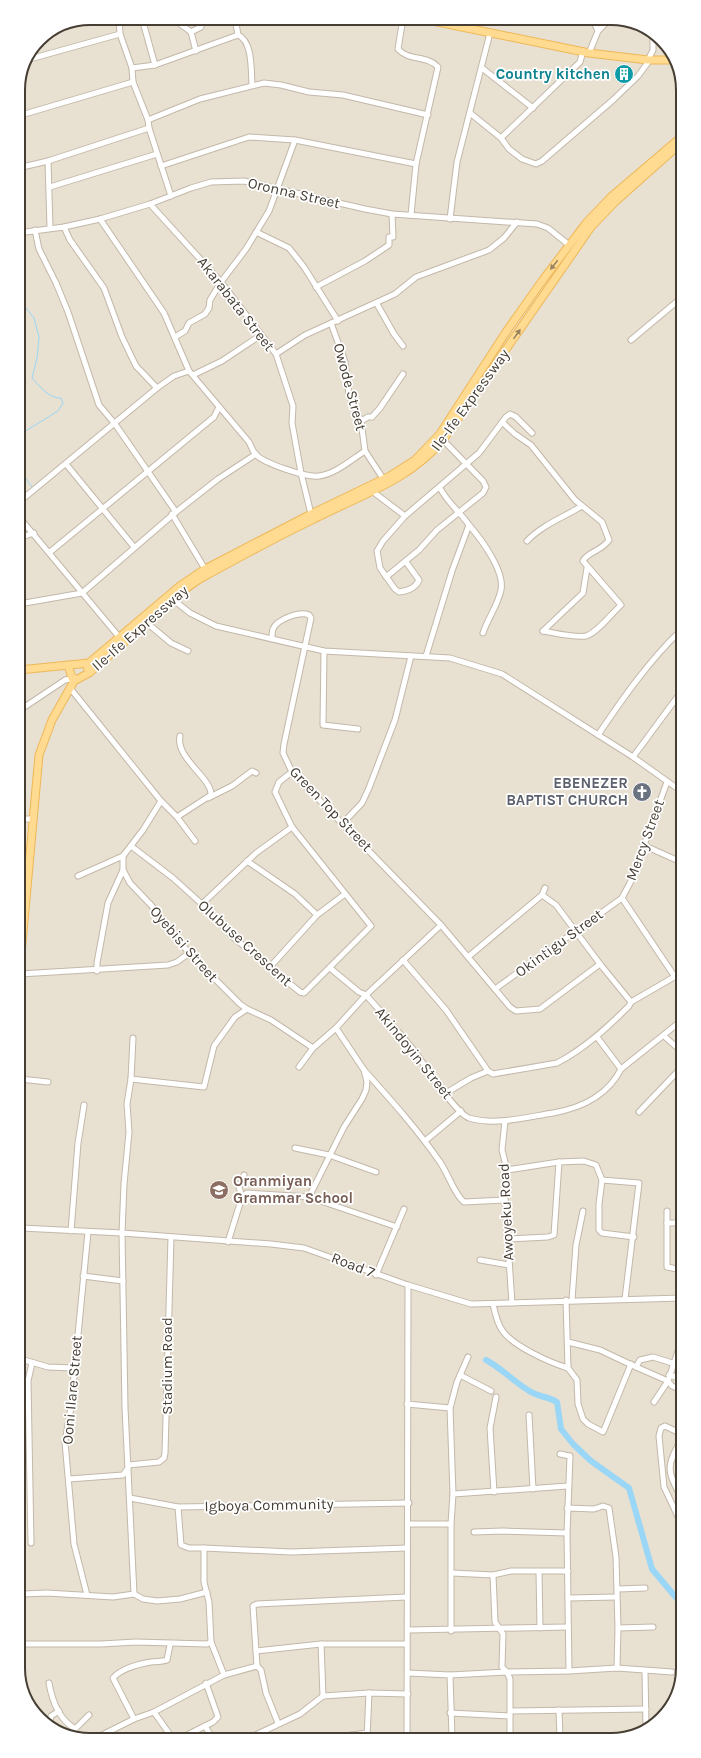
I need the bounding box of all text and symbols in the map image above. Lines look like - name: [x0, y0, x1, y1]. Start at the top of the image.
- building icon: Country kitchen: [613, 63, 635, 85]
- place label: Country kitchen: [496, 65, 610, 83]
- street label: Oronna Street: [246, 174, 342, 212]
- street label: Akarabata Street: [194, 253, 279, 355]
- one-way arrow: [549, 260, 558, 271]
- one-way arrow: [513, 329, 521, 339]
- street label: Owode Street: [330, 341, 370, 433]
- street label: Ile-Ife Expressway: [427, 345, 513, 455]
- street label: Ile-Ife Expressway: [88, 581, 192, 675]
- street label: Green Top Street: [286, 763, 376, 855]
- place label: EBENEZER BAPTIST CHURCH: [506, 774, 628, 809]
- church icon: EBENEZER BAPTIST CHURCH: [631, 781, 653, 803]
- street label: Mercy Street: [622, 797, 668, 883]
- street label: Olubuse Crescent: [194, 896, 296, 990]
- street label: Oyebisi Street: [146, 902, 222, 986]
- street label: Okintigu Street: [512, 905, 607, 981]
- street label: Akindoyin Street: [371, 1003, 457, 1103]
- street label: Awoyeku Road: [494, 1163, 518, 1261]
- place label: Oranmiyan Grammar School: [233, 1172, 353, 1207]
- school or university icon: Oranmiyan Grammar School: [208, 1179, 230, 1201]
- street label: Road 7: [329, 1249, 377, 1281]
- street label: Stadium Road: [158, 1317, 176, 1415]
- street label: Ooni Ilare Street: [58, 1334, 86, 1445]
- street label: Igboya Community: [204, 1495, 334, 1515]

